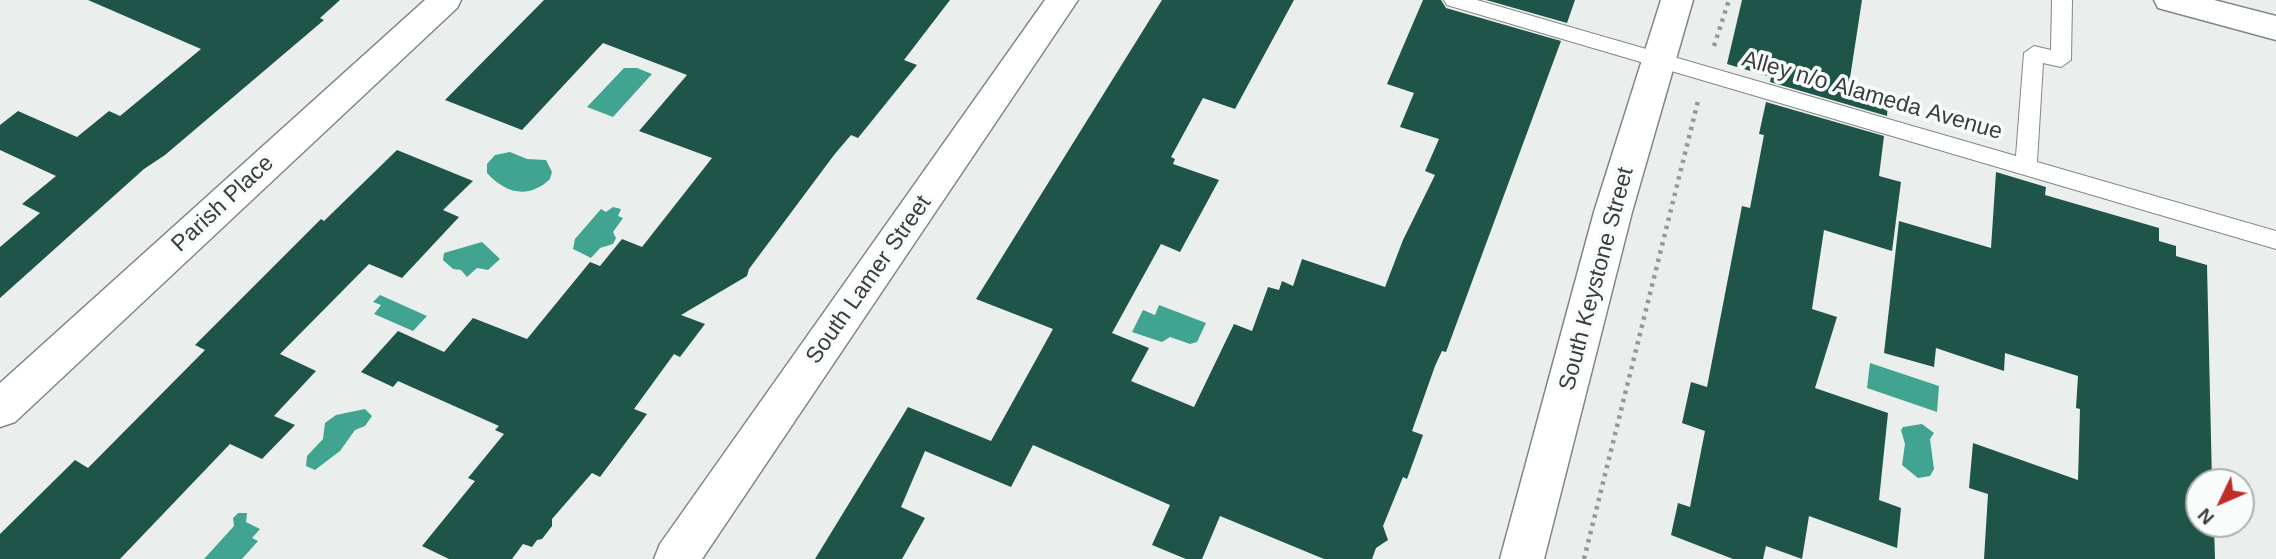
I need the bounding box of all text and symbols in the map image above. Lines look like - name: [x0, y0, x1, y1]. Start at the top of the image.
- street label: Alley n/o Alameda Avenue: [1739, 46, 2005, 146]
- street label: Parish Place: [166, 150, 280, 258]
- street label: South Keystone Street: [1554, 164, 1640, 394]
- street label: South Lamer Street: [800, 190, 938, 370]
- north arrow: [2185, 468, 2255, 538]
- text: N: [2194, 504, 2218, 529]

